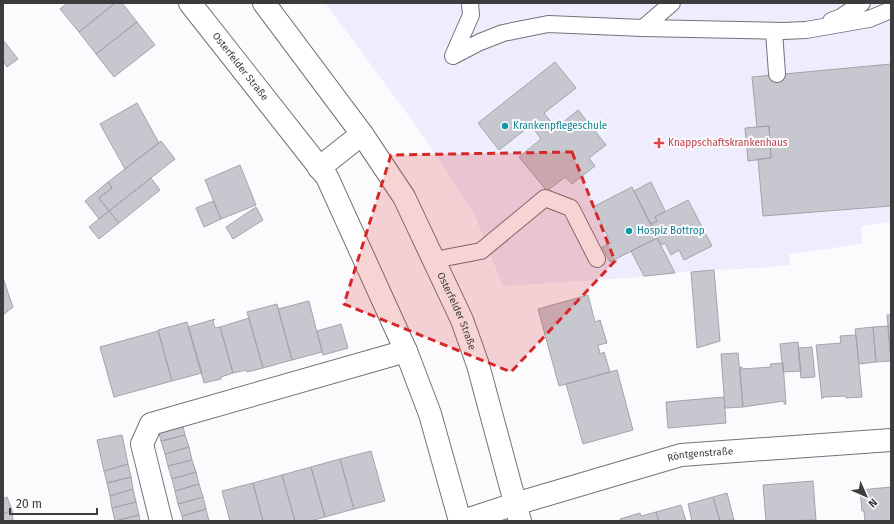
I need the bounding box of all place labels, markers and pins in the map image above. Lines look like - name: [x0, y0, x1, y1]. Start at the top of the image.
- place label: Krankenpflegeschule: [513, 120, 607, 132]
- marker: Krankenpflegeschule: [500, 121, 510, 131]
- marker: Knappschaftskrankenhaus: [653, 137, 665, 149]
- place label: Knappschaftskrankenhaus: [668, 137, 788, 149]
- place label: Hospiz Bottrop: [637, 225, 705, 237]
- marker: Hospiz Bottrop: [624, 226, 634, 236]

